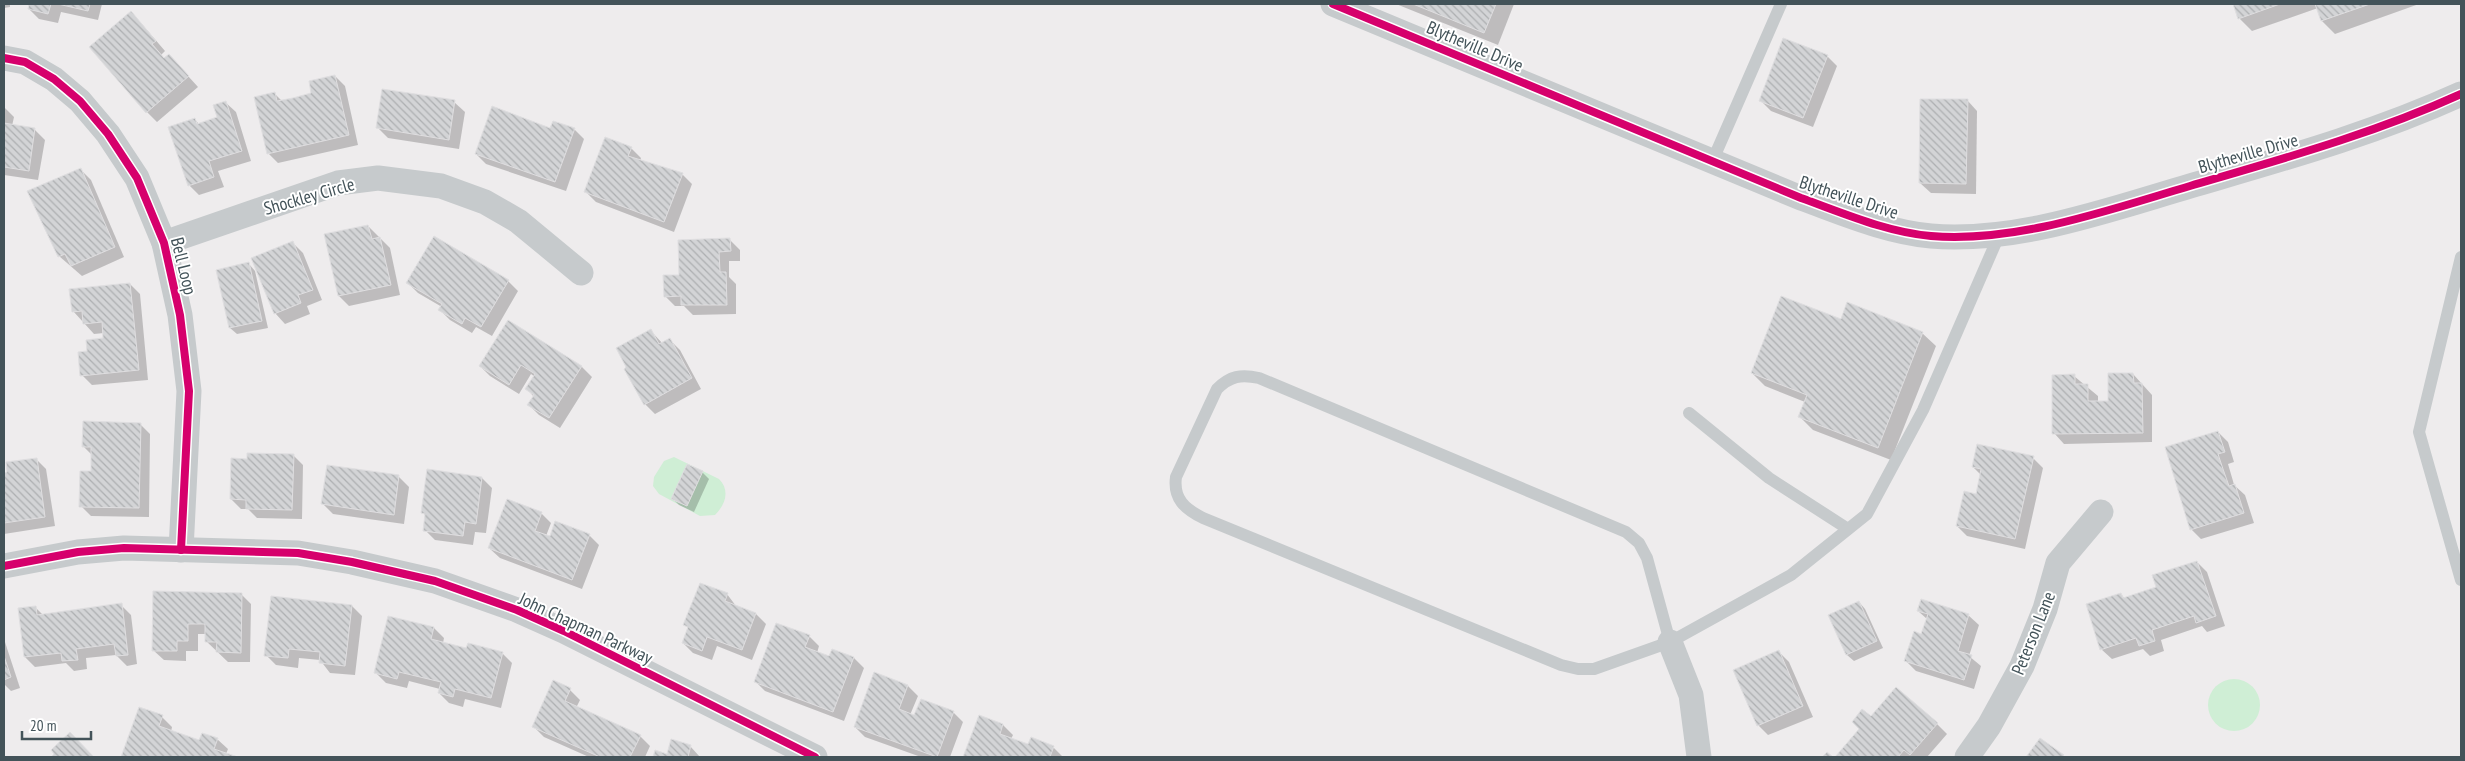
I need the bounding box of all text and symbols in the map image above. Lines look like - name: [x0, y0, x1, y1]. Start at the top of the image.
- street label: Blytheville Drive: [1423, 15, 1527, 77]
- street label: Blytheville Drive: [2195, 128, 2301, 178]
- street label: Blytheville Drive: [1797, 170, 1901, 224]
- street label: Shockley Circle: [261, 172, 357, 220]
- street label: Bell Loop: [166, 235, 202, 297]
- street label: John Chapman Parkway: [515, 587, 657, 669]
- street label: Peterson Lane: [2006, 588, 2060, 678]
- scale bar: [22, 708, 91, 740]
- text: 20 m: [30, 716, 56, 735]

